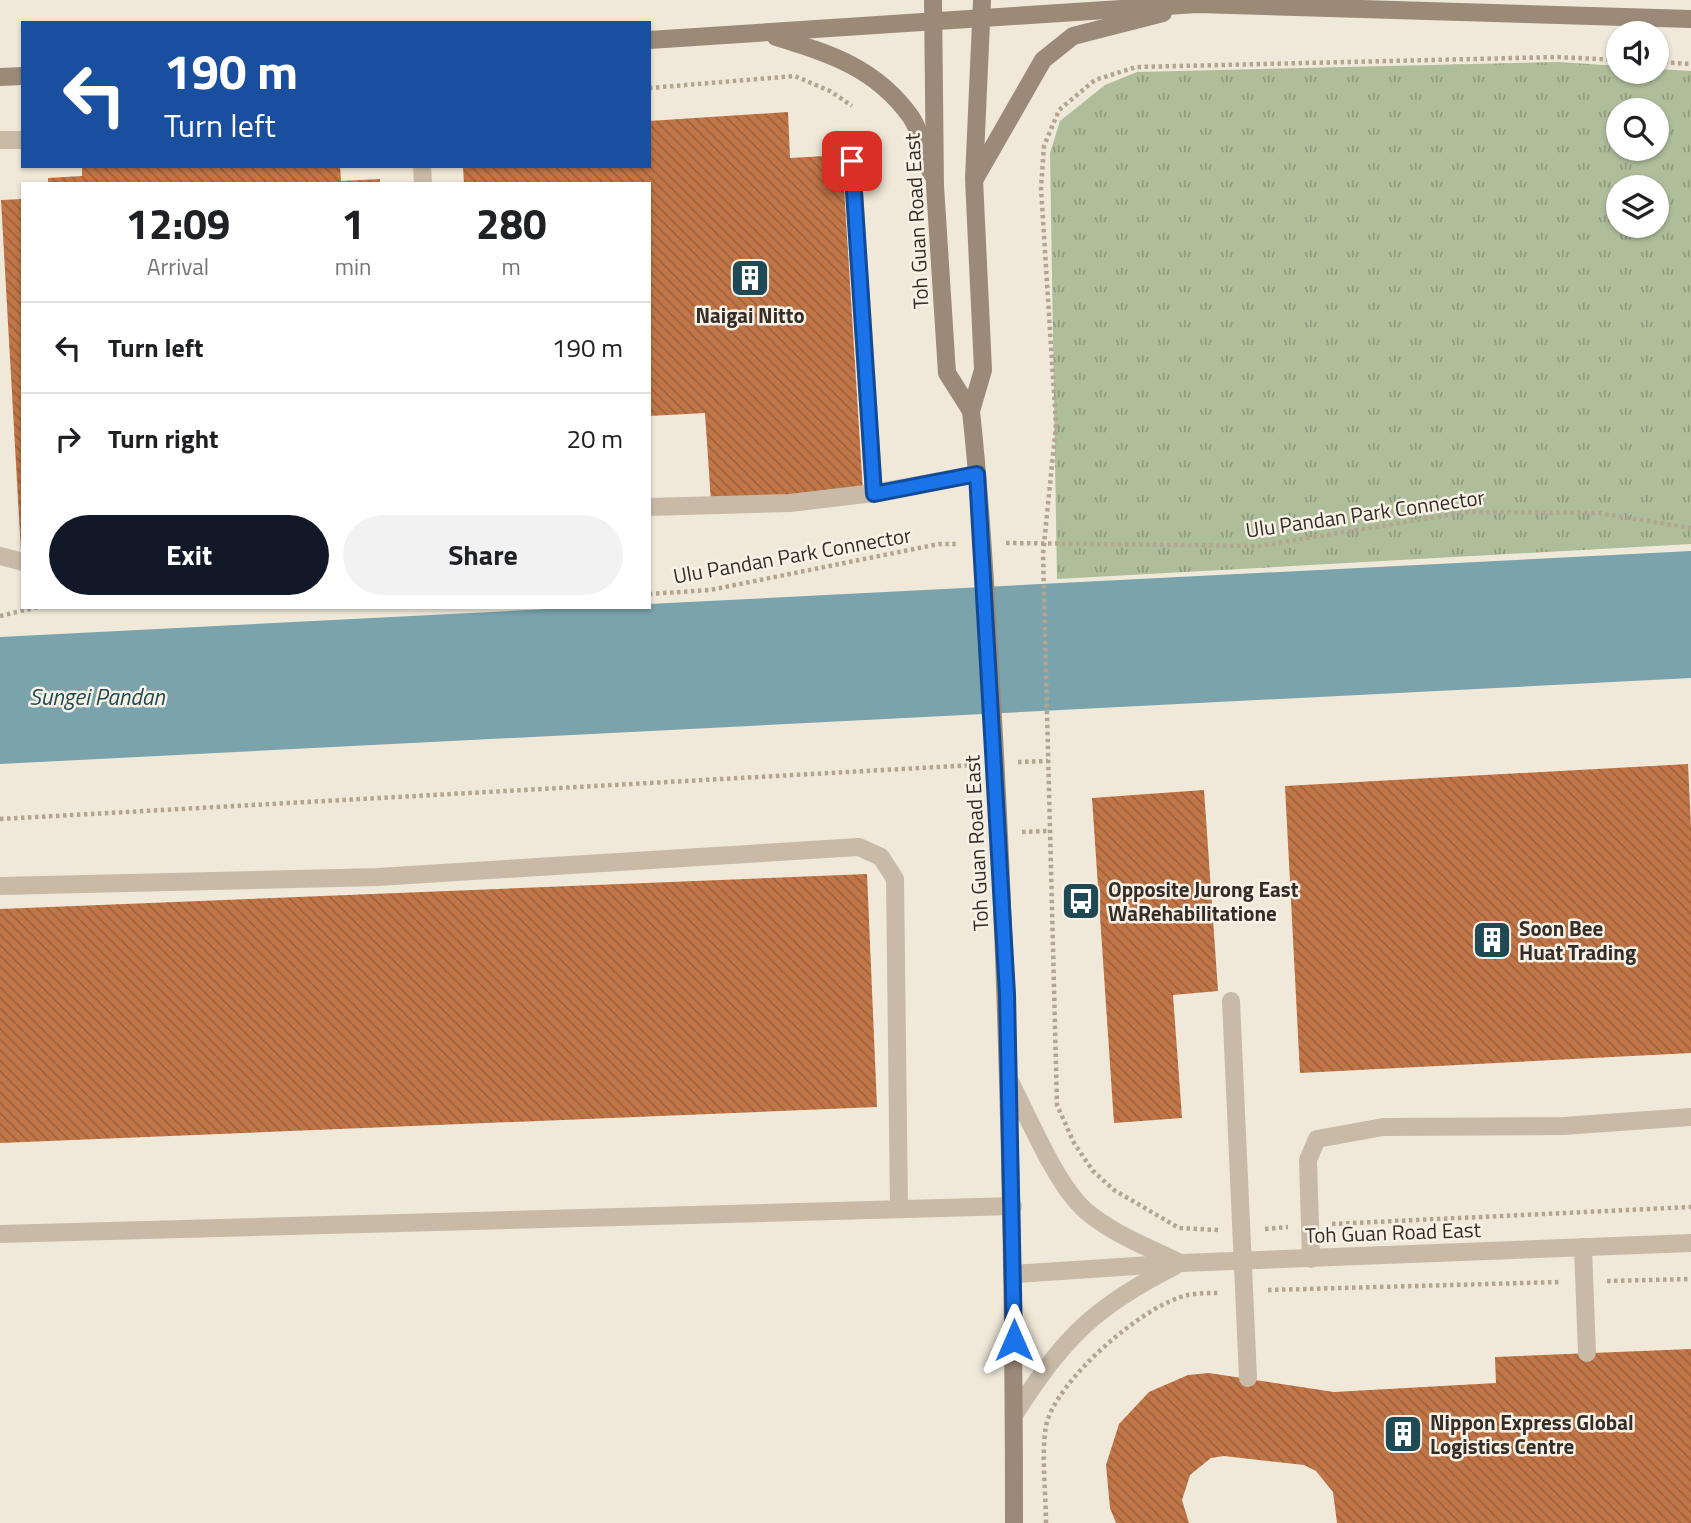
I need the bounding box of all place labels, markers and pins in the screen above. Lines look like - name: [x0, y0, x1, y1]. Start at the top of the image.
- pin: [822, 131, 882, 191]
- building icon: Naigai Nitto: [729, 257, 771, 299]
- place label: Naigai Nitto: [695, 299, 805, 331]
- place label: Opposite Jurong East WaRehabilitatione: [1108, 873, 1299, 929]
- bus stop icon: Opposite Jurong East WaRehabilitatione: [1060, 880, 1102, 922]
- place label: Soon Bee Huat Trading: [1519, 912, 1636, 968]
- building icon: Soon Bee Huat Trading: [1471, 919, 1513, 961]
- place label: Nippon Express Global Logistics Centre: [1430, 1406, 1634, 1462]
- building icon: Nippon Express Global Logistics Centre: [1382, 1413, 1424, 1455]

